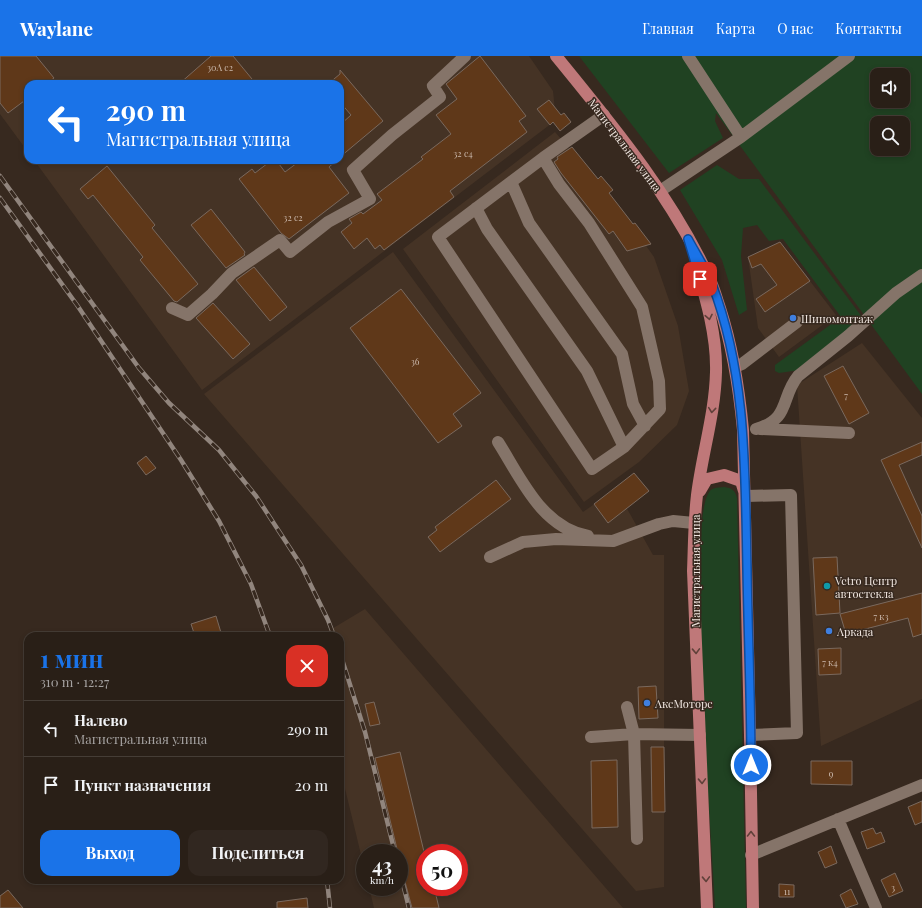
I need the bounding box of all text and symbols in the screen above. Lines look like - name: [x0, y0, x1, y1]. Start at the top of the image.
- text: Waylane: [20, 15, 93, 41]
- text: Главная: [642, 19, 694, 38]
- text: Карта: [716, 19, 755, 38]
- text: О нас: [777, 19, 813, 38]
- text: Контакты: [835, 19, 902, 38]
- house number: 30А с2: [207, 61, 233, 73]
- map controls: [870, 68, 910, 156]
- button: sound: [870, 68, 910, 108]
- text: 290 m: [106, 91, 186, 128]
- street label: Магистральная улица: [585, 95, 665, 195]
- icon: left: [40, 96, 92, 148]
- button: search: [870, 116, 910, 156]
- text: Магистральная улица: [106, 127, 291, 151]
- house number: 32 с4: [453, 147, 473, 159]
- house number: 32 с2: [283, 211, 303, 223]
- pin: [683, 262, 717, 296]
- icon: arrive: [689, 268, 711, 290]
- place label: Шиномонтаж: [801, 311, 874, 326]
- marker: Шиномонтаж: [788, 313, 798, 323]
- one-way arrow: [704, 314, 712, 320]
- house number: 36: [411, 355, 420, 367]
- house number: 7: [844, 389, 848, 401]
- one-way arrow: [708, 407, 717, 413]
- street label: Магистральная улица: [688, 514, 703, 627]
- place label: Vetro Центр автостекла: [834, 573, 897, 601]
- marker: Vetro Центр автостекла: [822, 581, 832, 591]
- house number: 7 к3: [873, 610, 889, 622]
- place label: Аркада: [836, 624, 874, 639]
- marker: Аркада: [824, 626, 834, 636]
- text: 1 мин: [40, 642, 104, 674]
- button: close: [286, 645, 328, 687]
- one-way arrow: [691, 648, 700, 654]
- house number: 7 к4: [822, 656, 838, 668]
- text: 310 m · 12:27: [40, 673, 109, 690]
- place label: АксМоторс: [654, 696, 713, 711]
- marker: АксМоторс: [642, 698, 652, 708]
- text: Налево: [74, 710, 127, 730]
- icon: left: [40, 718, 62, 740]
- text: 290 m: [287, 719, 328, 739]
- text: Магистральная улица: [74, 730, 207, 747]
- position arrow: [730, 744, 772, 786]
- house number: 9: [829, 767, 834, 779]
- icon: arrive: [40, 774, 62, 796]
- text: Пункт назначения: [74, 775, 211, 795]
- text: 20 m: [295, 775, 328, 795]
- one-way arrow: [698, 777, 707, 784]
- button: Выход: [40, 830, 180, 876]
- button: Поделиться: [188, 830, 328, 876]
- one-way arrow: [747, 831, 755, 837]
- speed limit sign: 50: [416, 844, 468, 896]
- text: 43: [372, 851, 392, 878]
- text: km/h: [370, 873, 394, 887]
- one-way arrow: [702, 876, 710, 882]
- house number: 3: [891, 881, 895, 893]
- house number: 11: [784, 885, 791, 897]

